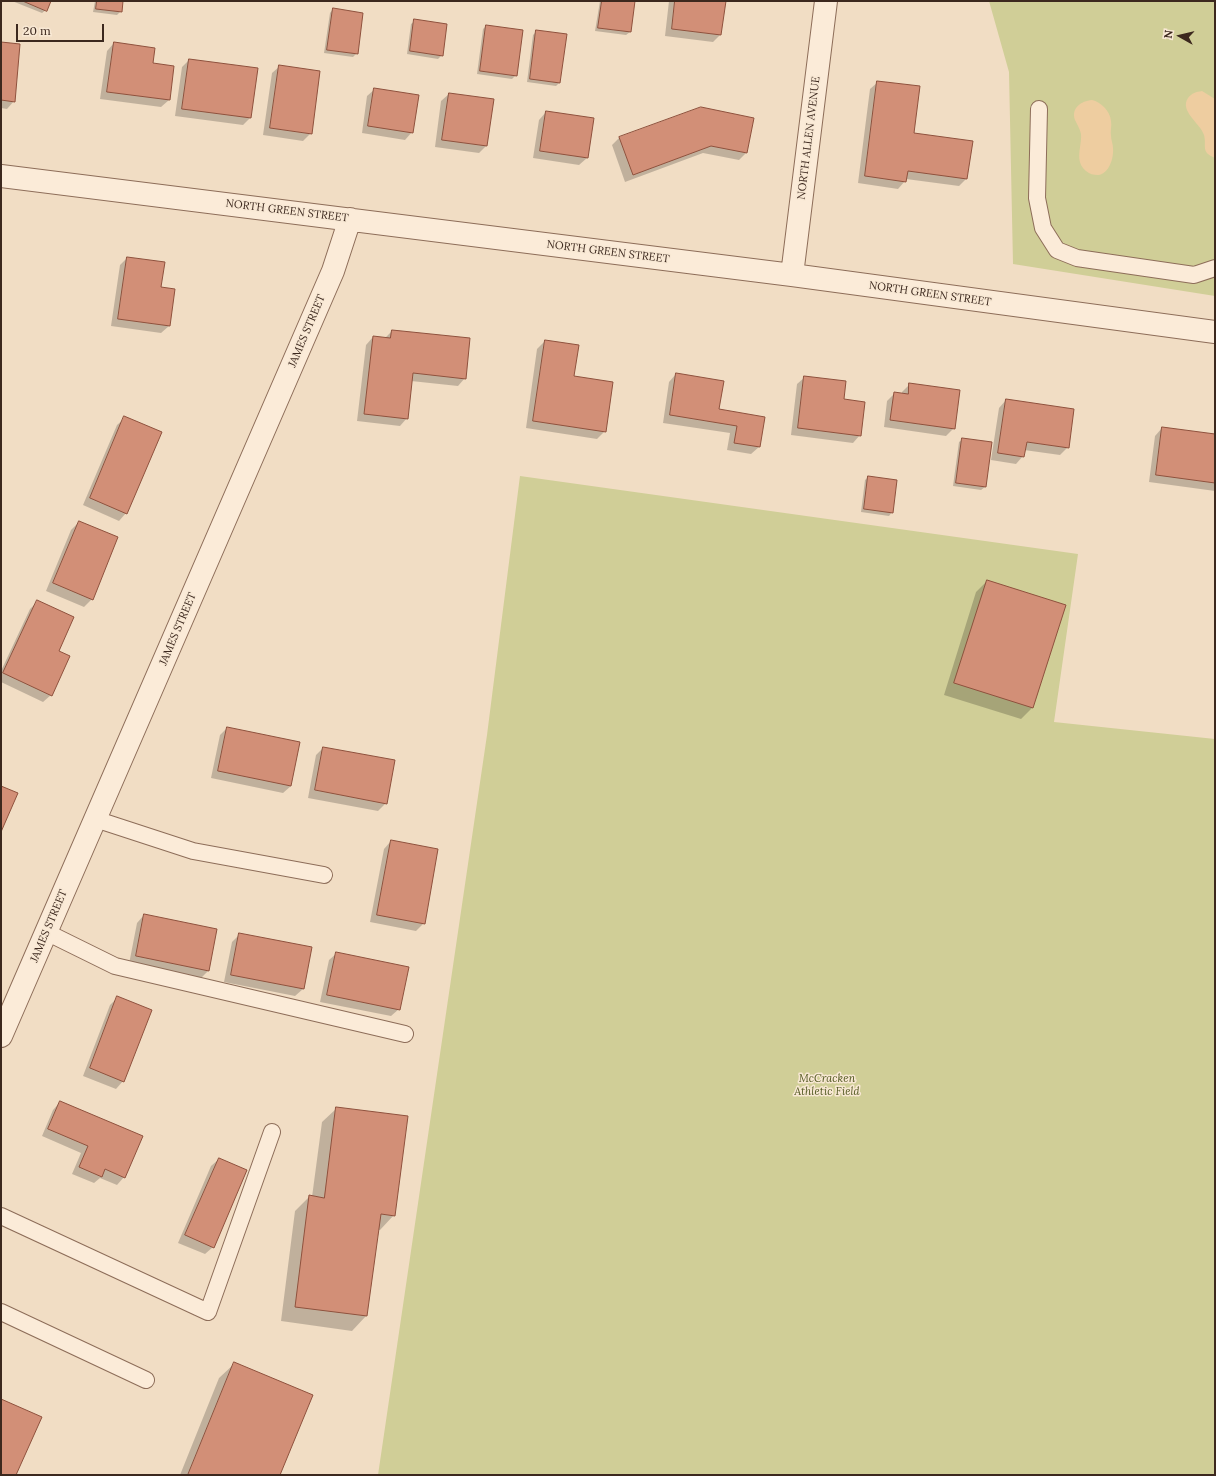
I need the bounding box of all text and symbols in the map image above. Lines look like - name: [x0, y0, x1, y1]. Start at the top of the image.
- scale bar: [18, 16, 106, 42]
- north arrow: [1160, 16, 1200, 56]
- text: 20 m: [23, 23, 51, 38]
- text: N: [1161, 29, 1176, 40]
- street label: NORTH ALLEN AVENUE: [795, 76, 823, 200]
- street label: NORTH GREEN STREET: [225, 197, 349, 225]
- street label: NORTH GREEN STREET: [546, 238, 670, 266]
- street label: NORTH GREEN STREET: [868, 279, 992, 309]
- street label: JAMES STREET: [286, 293, 328, 369]
- street label: JAMES STREET: [157, 591, 199, 667]
- street label: JAMES STREET: [28, 888, 70, 964]
- park label: McCracken Athletic Field: [794, 1072, 860, 1098]

